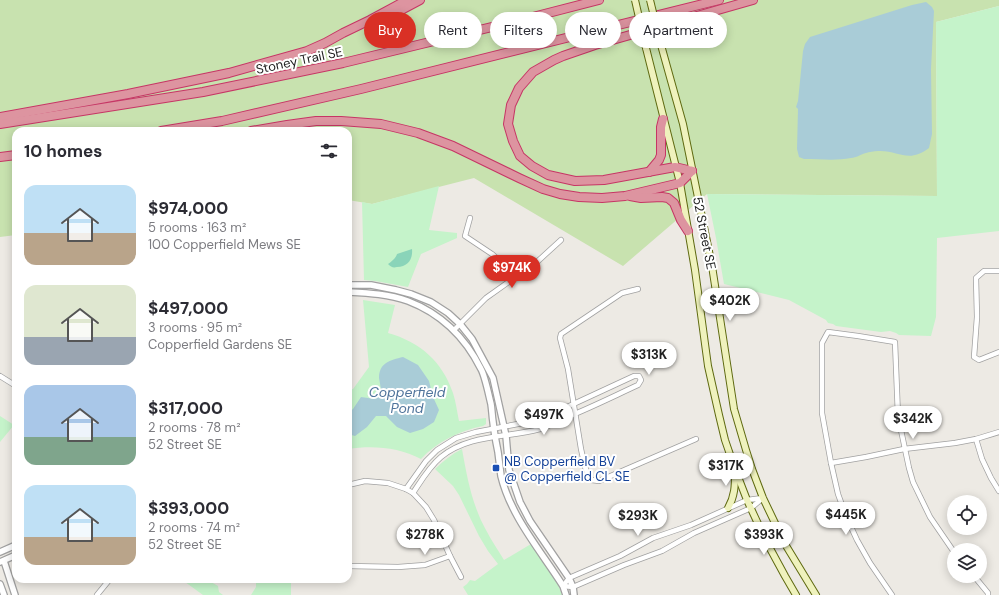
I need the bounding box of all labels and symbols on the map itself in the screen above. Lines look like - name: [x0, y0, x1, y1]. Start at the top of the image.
- street label: Stoney Trail SE: [254, 43, 344, 78]
- street label: 52 Street SE: [689, 195, 720, 271]
- pin: $974K: [484, 255, 540, 289]
- pin: $402K: [702, 288, 758, 322]
- pin: $313K: [621, 342, 677, 376]
- water label: Copperfield Pond: [369, 383, 446, 417]
- pin: $497K: [516, 402, 572, 436]
- pin: $342K: [885, 406, 941, 440]
- place label: NB Copperfield BV @ Copperfield CL SE: [504, 453, 630, 485]
- pin: $317K: [698, 453, 754, 487]
- marker: NB Copperfield BV @ Copperfield CL SE: [491, 463, 501, 473]
- pin: $445K: [818, 502, 874, 536]
- pin: $293K: [610, 503, 666, 537]
- pin: $278K: [397, 522, 453, 556]
- pin: $393K: [736, 522, 792, 556]

